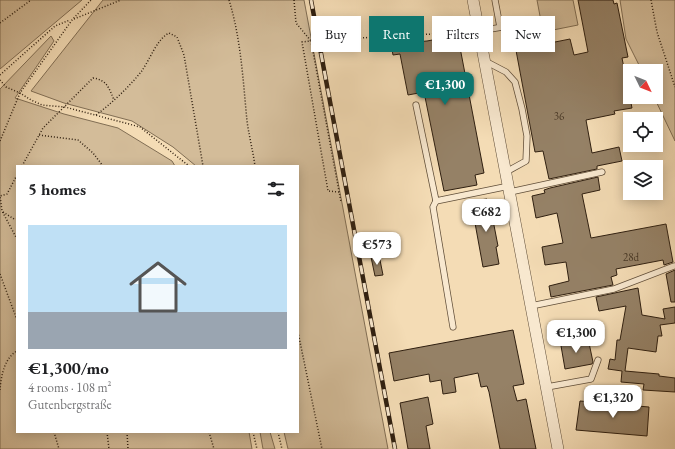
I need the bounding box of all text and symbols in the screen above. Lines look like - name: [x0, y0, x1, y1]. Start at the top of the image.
- chip: Buy: [311, 16, 361, 52]
- chip: Rent: [369, 16, 424, 52]
- chip: Filters: [432, 16, 493, 52]
- chip: New: [501, 16, 555, 52]
- north arrow: [623, 64, 663, 104]
- map controls: [623, 64, 663, 200]
- pin: €1,300: [412, 72, 478, 106]
- text: €1,300: [425, 76, 465, 93]
- house number: 36: [554, 109, 565, 123]
- button: locate: [623, 112, 663, 152]
- button: layers: [623, 160, 663, 200]
- text: 5 homes: [28, 178, 86, 200]
- icon: filters: [265, 178, 287, 200]
- pin: €682: [462, 199, 510, 233]
- text: €682: [471, 203, 501, 220]
- pin: €573: [353, 232, 401, 266]
- text: €573: [362, 236, 392, 253]
- house number: 28d: [623, 250, 639, 264]
- icon: home: [122, 251, 194, 323]
- pin: €1,300: [543, 320, 609, 354]
- text: €1,300: [556, 324, 596, 341]
- text: €1,300/mo: [28, 357, 109, 379]
- text: 4 rooms · 108 m²: [28, 379, 112, 396]
- pin: €1,320: [580, 385, 646, 419]
- text: €1,320: [593, 389, 633, 406]
- text: Gutenbergstraße: [28, 396, 112, 413]

